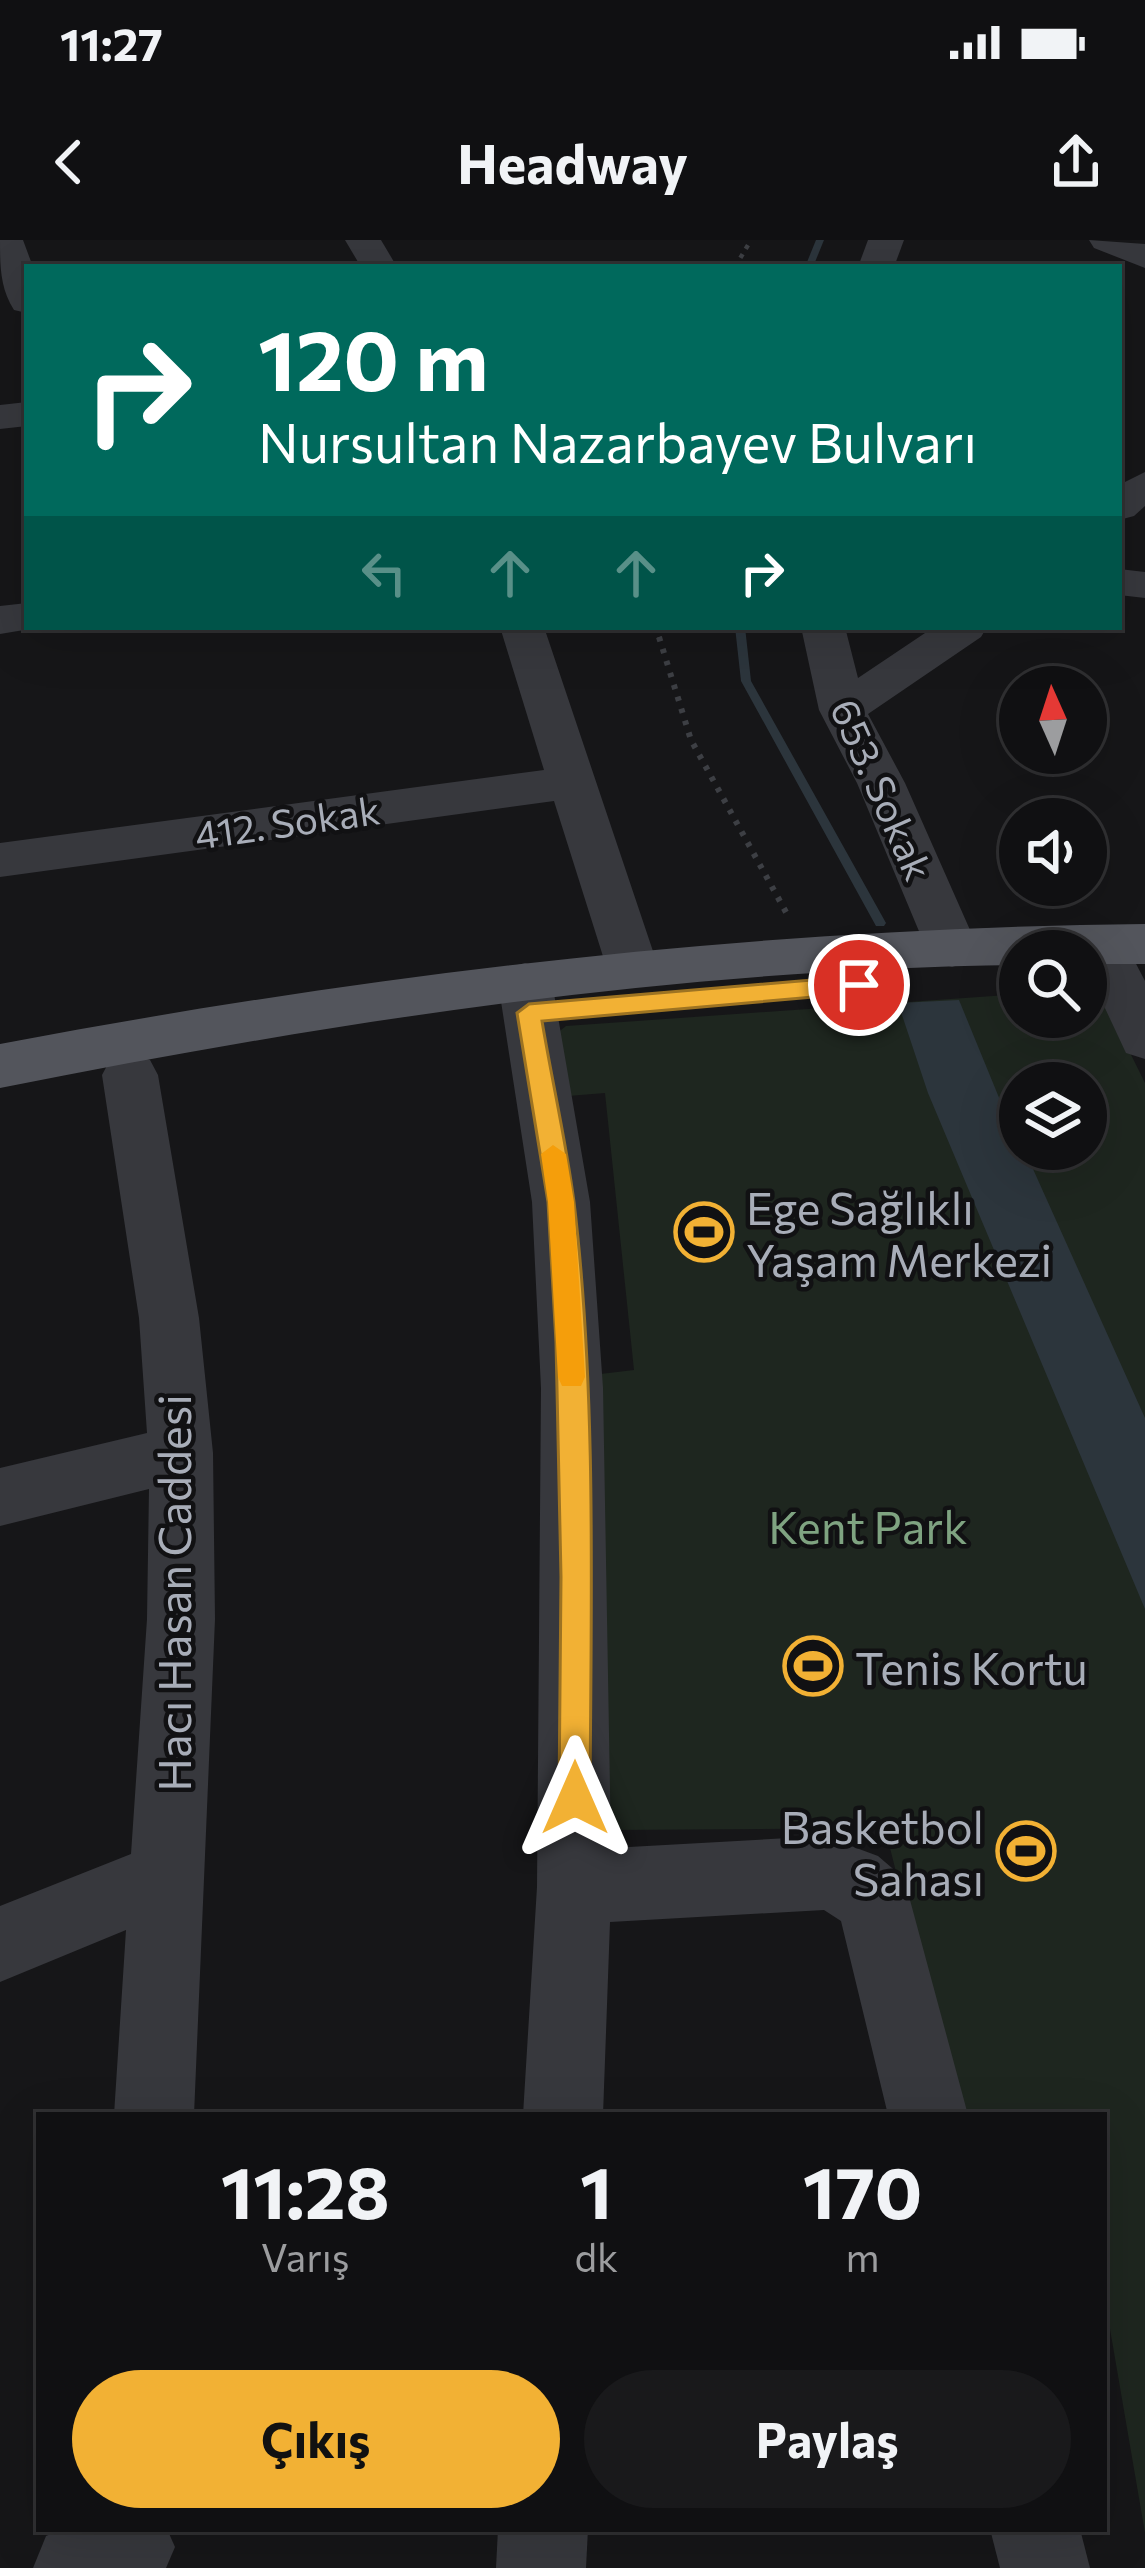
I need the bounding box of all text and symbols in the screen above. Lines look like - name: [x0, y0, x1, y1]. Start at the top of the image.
- text: 11:27: [60, 15, 163, 70]
- icon: back: [36, 129, 102, 195]
- text: Headway: [457, 129, 688, 195]
- icon: share: [1043, 129, 1109, 195]
- text: 120 m: [258, 306, 488, 408]
- icon: right: [60, 312, 216, 468]
- text: Nursultan Nazarbayev Bulvarı: [258, 408, 977, 474]
- icon: left: [351, 540, 417, 606]
- icon: ahead: [477, 540, 543, 606]
- icon: ahead: [603, 540, 669, 606]
- icon: right: [729, 540, 795, 606]
- north arrow: [999, 666, 1107, 774]
- map controls: [999, 666, 1107, 1170]
- street label: 653. Sokak: [822, 691, 944, 887]
- street label: 412. Sokak: [192, 784, 382, 858]
- button: sound: [999, 798, 1107, 906]
- button: search: [999, 930, 1107, 1038]
- pin: [808, 934, 910, 1036]
- icon: arrive: [826, 952, 892, 1018]
- button: layers: [999, 1062, 1107, 1170]
- place label: Ege Sağlıklı Yaşam Merkezi: [746, 1179, 1052, 1287]
- sports icon: Ege Sağlıklı Yaşam Merkezi: [673, 1201, 735, 1263]
- street label: Hacı Hasan Caddesi: [145, 1394, 200, 1792]
- park label: Kent Park: [768, 1498, 968, 1553]
- sports icon: Tenis Kortu: [782, 1635, 844, 1697]
- place label: Tenis Kortu: [855, 1639, 1088, 1694]
- position arrow: [512, 1735, 638, 1861]
- place label: Basketbol Sahası: [781, 1798, 984, 1905]
- sports icon: Basketbol Sahası: [995, 1820, 1057, 1882]
- text: 11:28: [221, 2146, 390, 2234]
- text: 1: [580, 2146, 613, 2234]
- text: 170: [803, 2146, 922, 2234]
- text: Varış: [261, 2232, 349, 2280]
- text: dk: [575, 2232, 618, 2280]
- text: m: [846, 2232, 880, 2280]
- button: Çıkış: [72, 2370, 560, 2508]
- button: Paylaş: [584, 2370, 1071, 2508]

